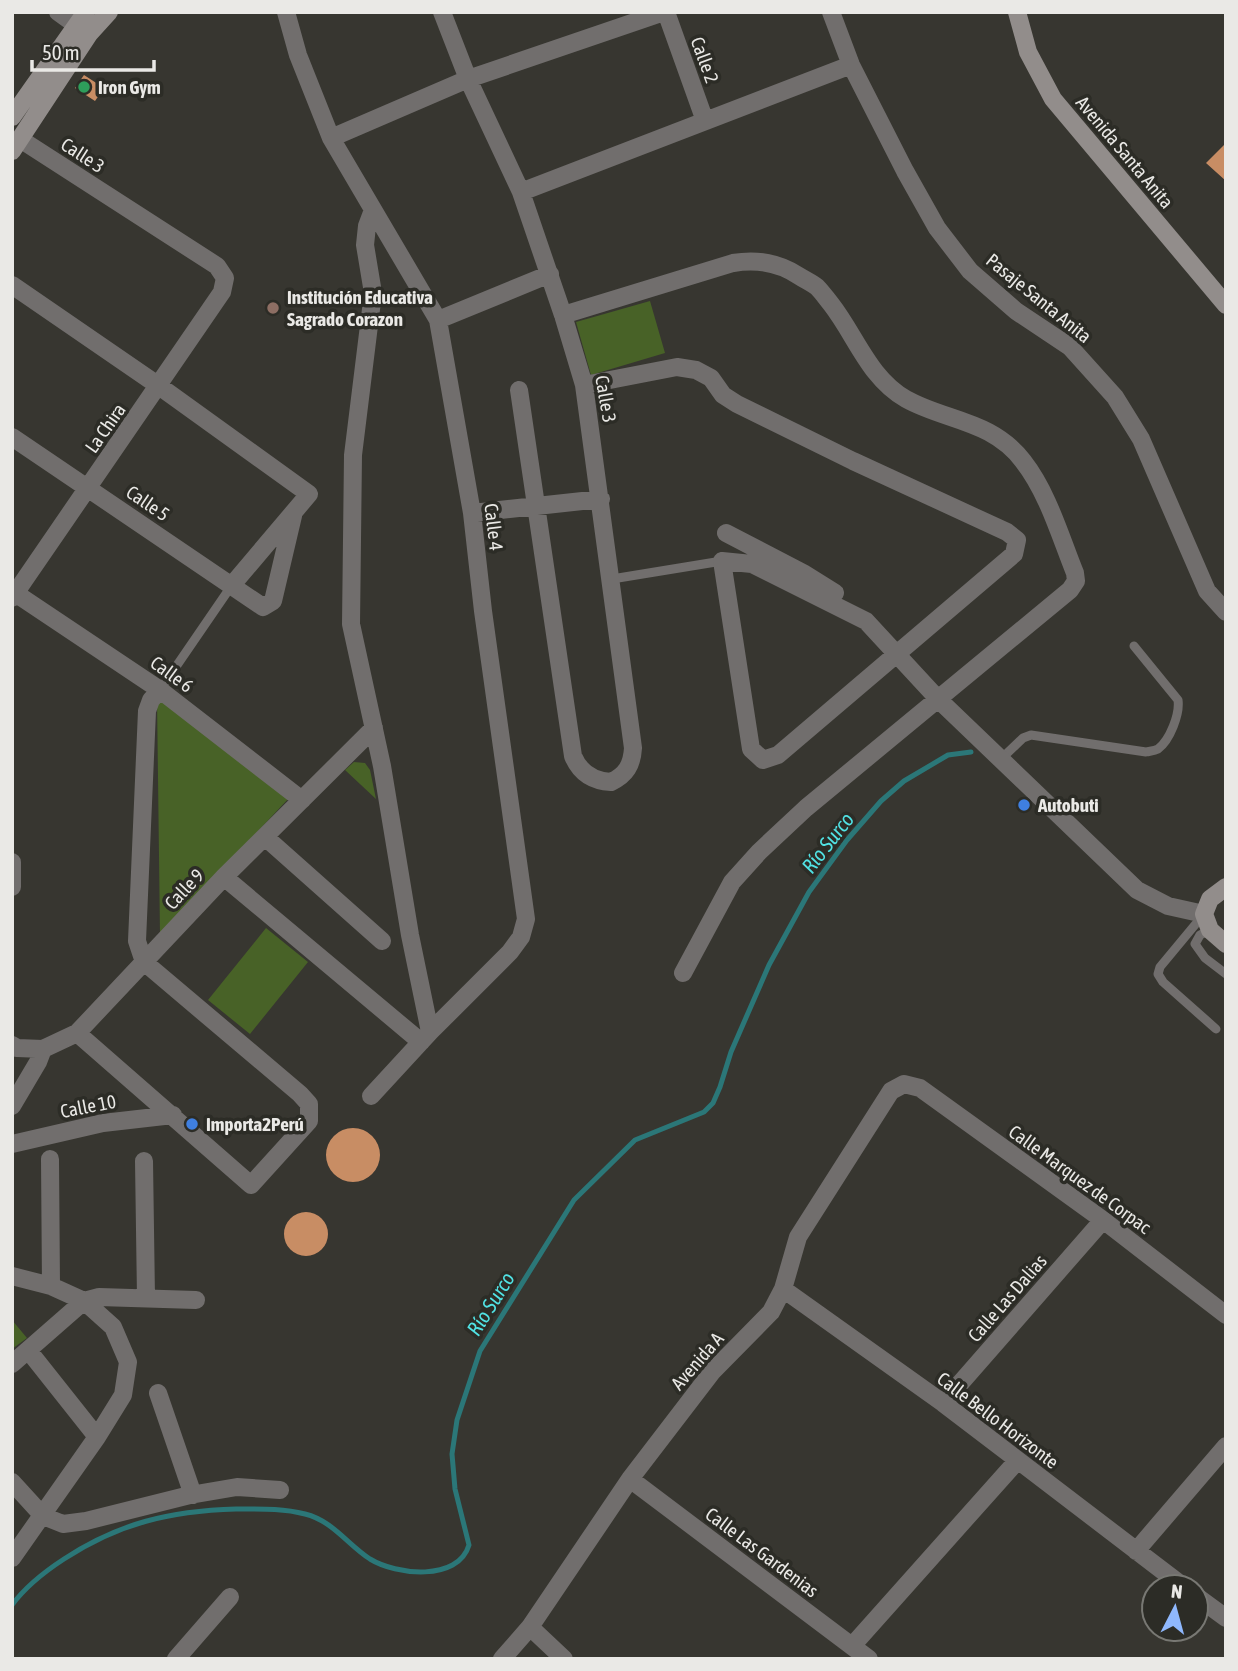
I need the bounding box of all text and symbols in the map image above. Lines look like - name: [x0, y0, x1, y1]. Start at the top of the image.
- scale bar: [32, 28, 154, 72]
- street label: Calle 2: [687, 34, 723, 86]
- text: 50 m: [42, 40, 80, 64]
- place label: Iron Gym: [98, 76, 161, 98]
- marker: Iron Gym: [76, 79, 92, 95]
- street label: Avenida Santa Anita: [1072, 91, 1178, 213]
- street label: Calle 3: [57, 133, 109, 177]
- street label: Pasaje Santa Anita: [982, 249, 1096, 347]
- place label: Institución Educativa Sagrado Corazon: [287, 286, 433, 330]
- marker: Institución Educativa Sagrado Corazon: [265, 300, 281, 316]
- street label: Calle 3: [591, 374, 621, 424]
- street label: La Chira: [80, 399, 130, 457]
- street label: Calle 5: [122, 481, 174, 525]
- street label: Calle 4: [480, 502, 508, 552]
- street label: Calle 6: [146, 651, 198, 697]
- place label: Autobuti: [1037, 794, 1099, 816]
- marker: Autobuti: [1016, 797, 1032, 813]
- water label: Río Surco: [796, 807, 858, 877]
- street label: Calle 9: [160, 864, 208, 914]
- street label: Calle 10: [58, 1090, 118, 1122]
- place label: Importa2Perú: [206, 1113, 304, 1135]
- marker: Importa2Perú: [184, 1116, 200, 1132]
- street label: Calle Marquez de Corpac: [1005, 1120, 1156, 1238]
- street label: Calle Las Dalias: [963, 1250, 1051, 1346]
- water label: Río Surco: [461, 1267, 519, 1340]
- street label: Avenida A: [666, 1327, 728, 1394]
- street label: Calle Bello Horizonte: [933, 1367, 1063, 1473]
- street label: Calle Las Gardenias: [701, 1503, 823, 1602]
- north arrow: [1140, 1573, 1210, 1643]
- text: N: [1170, 1580, 1184, 1603]

